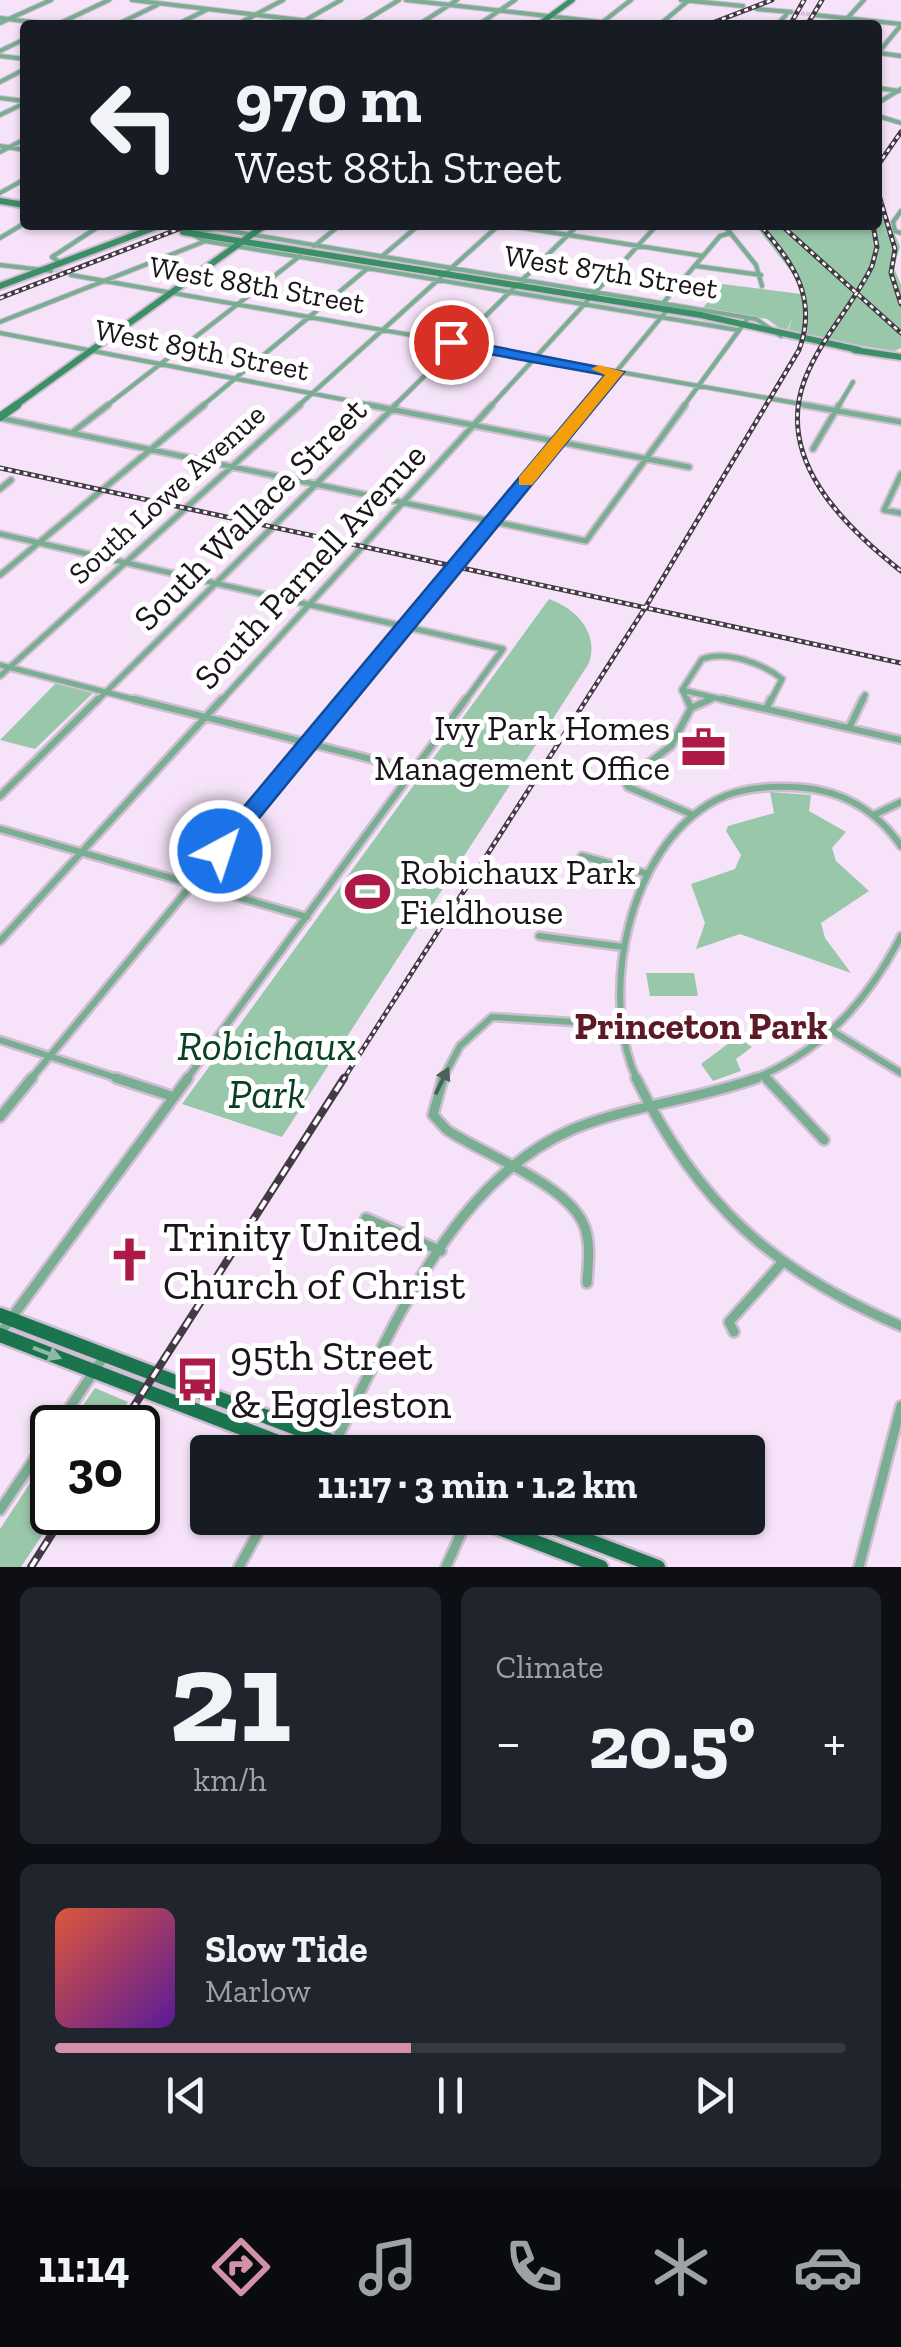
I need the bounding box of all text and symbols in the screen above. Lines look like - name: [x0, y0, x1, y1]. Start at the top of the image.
- text: 970 m: [235, 56, 422, 140]
- icon: left: [70, 60, 200, 190]
- text: West 88th Street: [235, 141, 561, 195]
- street label: West 87th Street: [502, 237, 720, 307]
- street label: West 88th Street: [147, 248, 367, 322]
- pin: [409, 300, 494, 385]
- street label: West 89th Street: [92, 312, 312, 388]
- icon: arrive: [424, 315, 479, 370]
- street label: South Wallace Street: [125, 389, 375, 639]
- street label: South Lowe Avenue: [61, 396, 273, 592]
- street label: South Parnell Avenue: [185, 434, 435, 698]
- place label: Ivy Park Homes Management Office: [374, 707, 670, 789]
- office icon: Ivy Park Homes Management Office: [679, 724, 727, 772]
- position arrow: [168, 799, 272, 903]
- place label: Robichaux Park Fieldhouse: [400, 851, 635, 933]
- sports icon: Robichaux Park Fieldhouse: [343, 868, 391, 916]
- district label: Princeton Park: [574, 1003, 828, 1049]
- park label: Robichaux Park: [177, 1020, 357, 1119]
- one-way arrow: [434, 1066, 451, 1095]
- place label: Trinity United Church of Christ: [163, 1211, 466, 1310]
- church icon: Trinity United Church of Christ: [106, 1236, 154, 1284]
- place label: 95th Street & Eggleston: [230, 1330, 451, 1429]
- one-way arrow: [32, 1346, 62, 1362]
- bus stop icon: 95th Street & Eggleston: [173, 1355, 221, 1403]
- speed limit sign: 30: [30, 1405, 160, 1535]
- text: 11:17 · 3 min · 1.2 km: [318, 1462, 637, 1508]
- text: 21: [169, 1618, 291, 1774]
- text: Climate: [496, 1648, 604, 1686]
- text: 20.5°: [589, 1697, 756, 1787]
- text: −: [496, 1709, 521, 1775]
- text: +: [823, 1709, 846, 1775]
- text: km/h: [194, 1761, 267, 1799]
- text: Slow Tide: [205, 1926, 368, 1972]
- text: Marlow: [205, 1972, 311, 2010]
- icon: previous: [159, 2068, 214, 2123]
- icon: pause: [423, 2068, 478, 2123]
- icon: next: [687, 2068, 742, 2123]
- icon: directions: [206, 2232, 276, 2302]
- icon: music: [353, 2232, 423, 2302]
- icon: phone: [499, 2232, 569, 2302]
- icon: climate: [646, 2232, 716, 2302]
- icon: car: [793, 2232, 863, 2302]
- text: 11:14: [38, 2240, 130, 2294]

